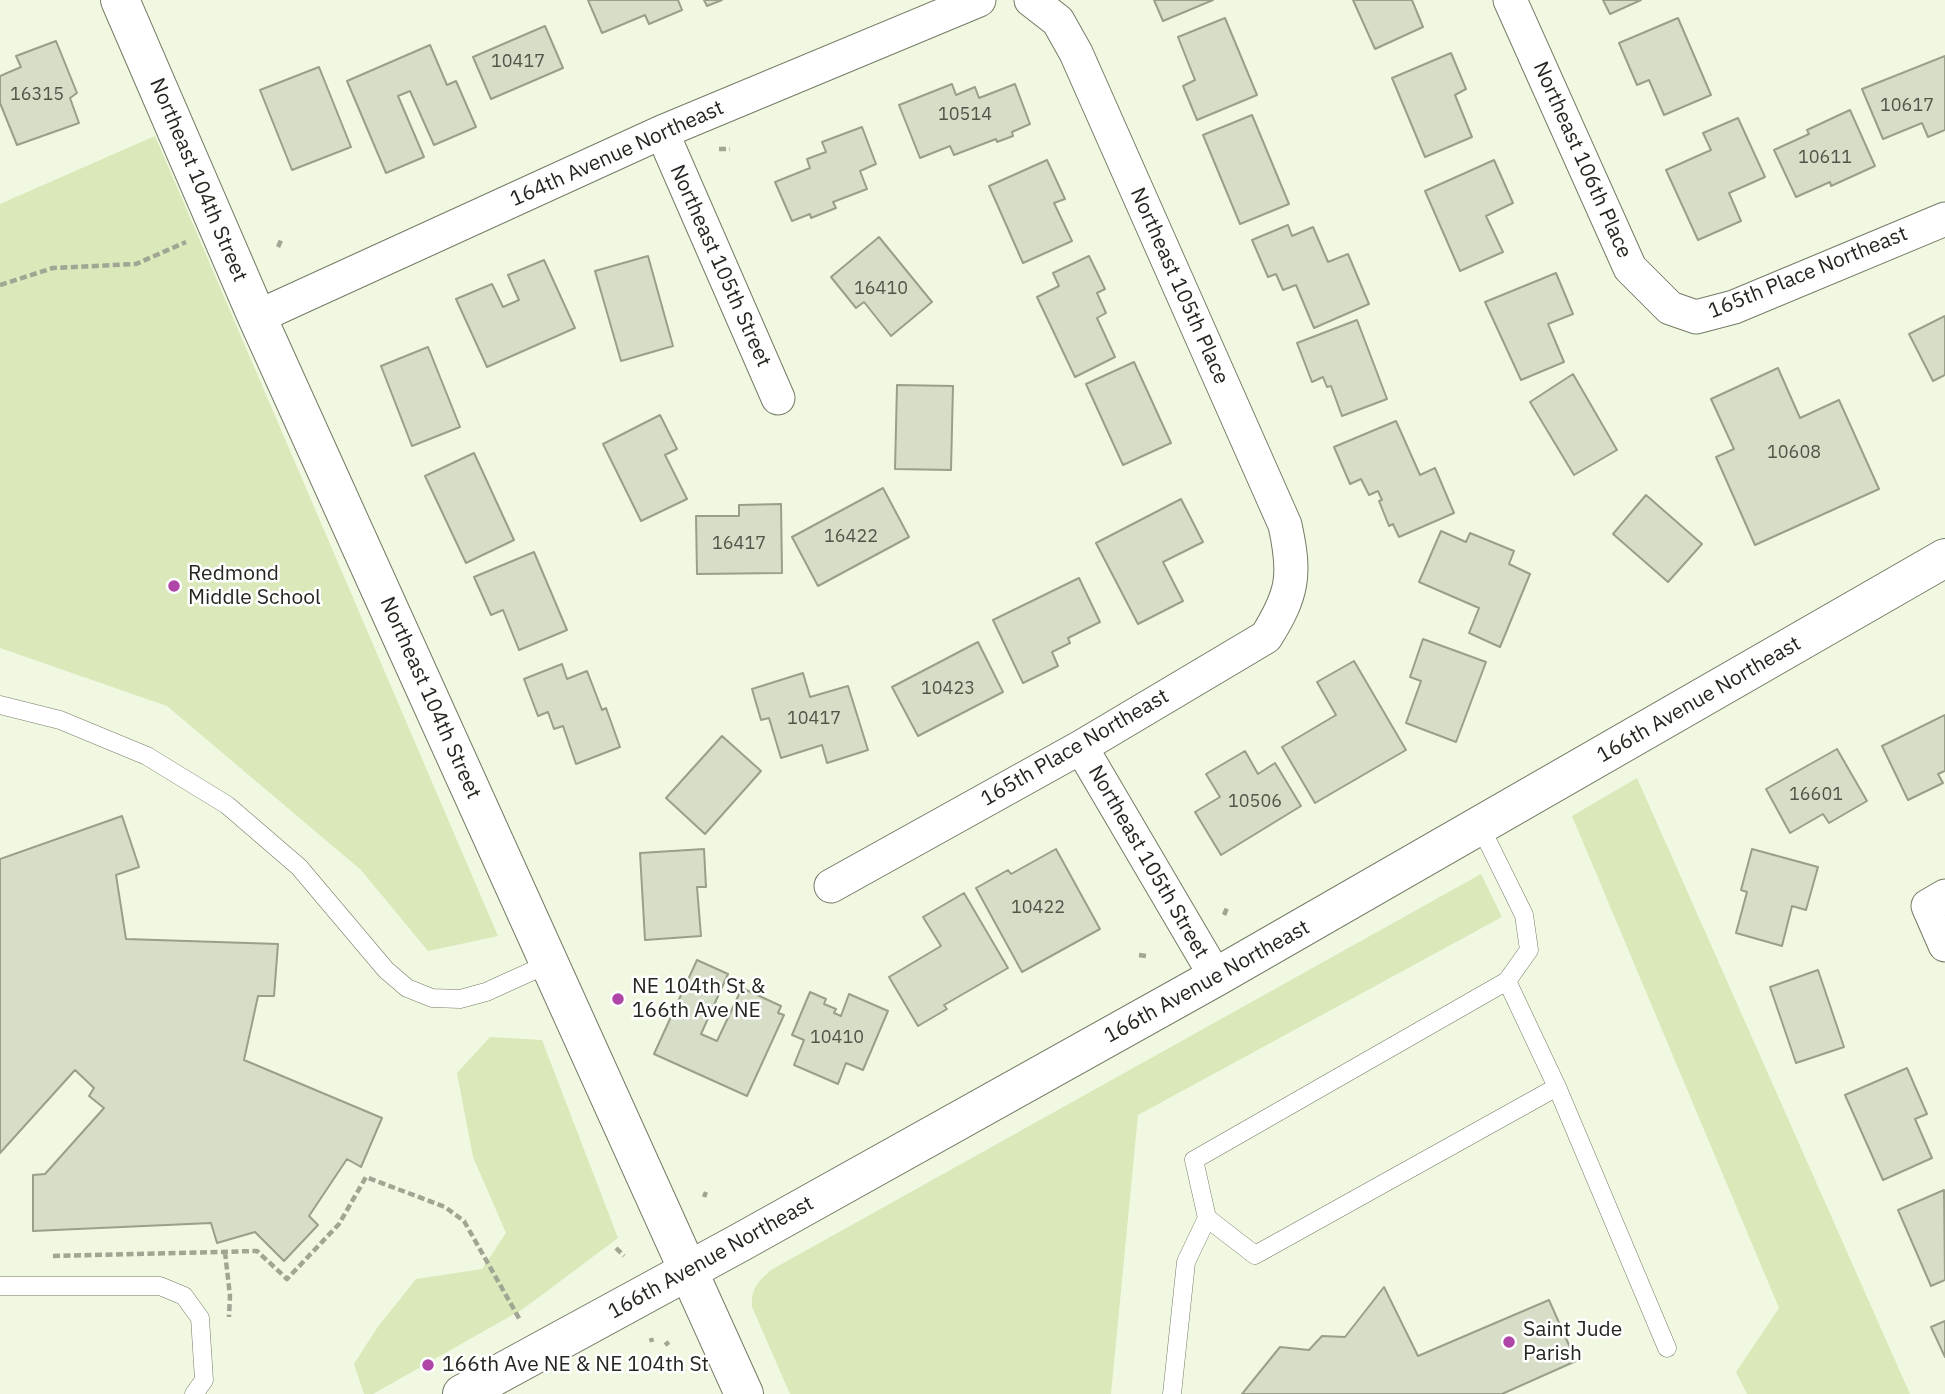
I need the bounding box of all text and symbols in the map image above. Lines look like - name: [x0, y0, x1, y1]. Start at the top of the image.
- house number: 10417: [491, 51, 545, 73]
- street label: Northeast 106th Place: [1527, 58, 1637, 262]
- street label: Northeast 104th Street: [144, 75, 252, 285]
- house number: 16315: [10, 84, 64, 106]
- house number: 10617: [1880, 95, 1934, 117]
- street label: 164th Avenue Northeast: [506, 96, 728, 212]
- house number: 10514: [938, 104, 992, 126]
- house number: 10611: [1798, 147, 1852, 169]
- street label: Northeast 105th Street: [664, 161, 776, 371]
- street label: Northeast 105th Place: [1124, 184, 1234, 388]
- street label: 165th Place Northeast: [1705, 222, 1911, 324]
- house number: 16410: [854, 278, 908, 300]
- house number: 10608: [1767, 442, 1821, 464]
- house number: 16422: [824, 526, 878, 548]
- house number: 16417: [712, 533, 766, 555]
- place label: Redmond Middle School: [188, 561, 321, 611]
- marker: Redmond Middle School: [166, 578, 182, 594]
- street label: Northeast 104th Street: [374, 593, 486, 803]
- street label: 166th Avenue Northeast: [1593, 631, 1805, 769]
- house number: 10423: [921, 678, 975, 700]
- street label: 165th Place Northeast: [977, 684, 1173, 812]
- house number: 10417: [787, 708, 841, 730]
- street label: Northeast 105th Street: [1082, 761, 1214, 963]
- house number: 16601: [1789, 784, 1843, 806]
- house number: 10506: [1228, 791, 1282, 813]
- house number: 10422: [1011, 897, 1065, 919]
- street label: 166th Avenue Northeast: [1100, 915, 1314, 1049]
- place label: NE 104th St & 166th Ave NE: [632, 974, 765, 1024]
- marker: NE 104th St & 166th Ave NE: [610, 991, 626, 1007]
- house number: 10410: [810, 1027, 864, 1049]
- street label: 166th Avenue Northeast: [604, 1191, 818, 1325]
- place label: Saint Jude Parish: [1523, 1317, 1622, 1367]
- marker: Saint Jude Parish: [1501, 1334, 1517, 1350]
- place label: 166th Ave NE & NE 104th St: [442, 1352, 709, 1378]
- marker: 166th Ave NE & NE 104th St: [420, 1357, 436, 1373]

